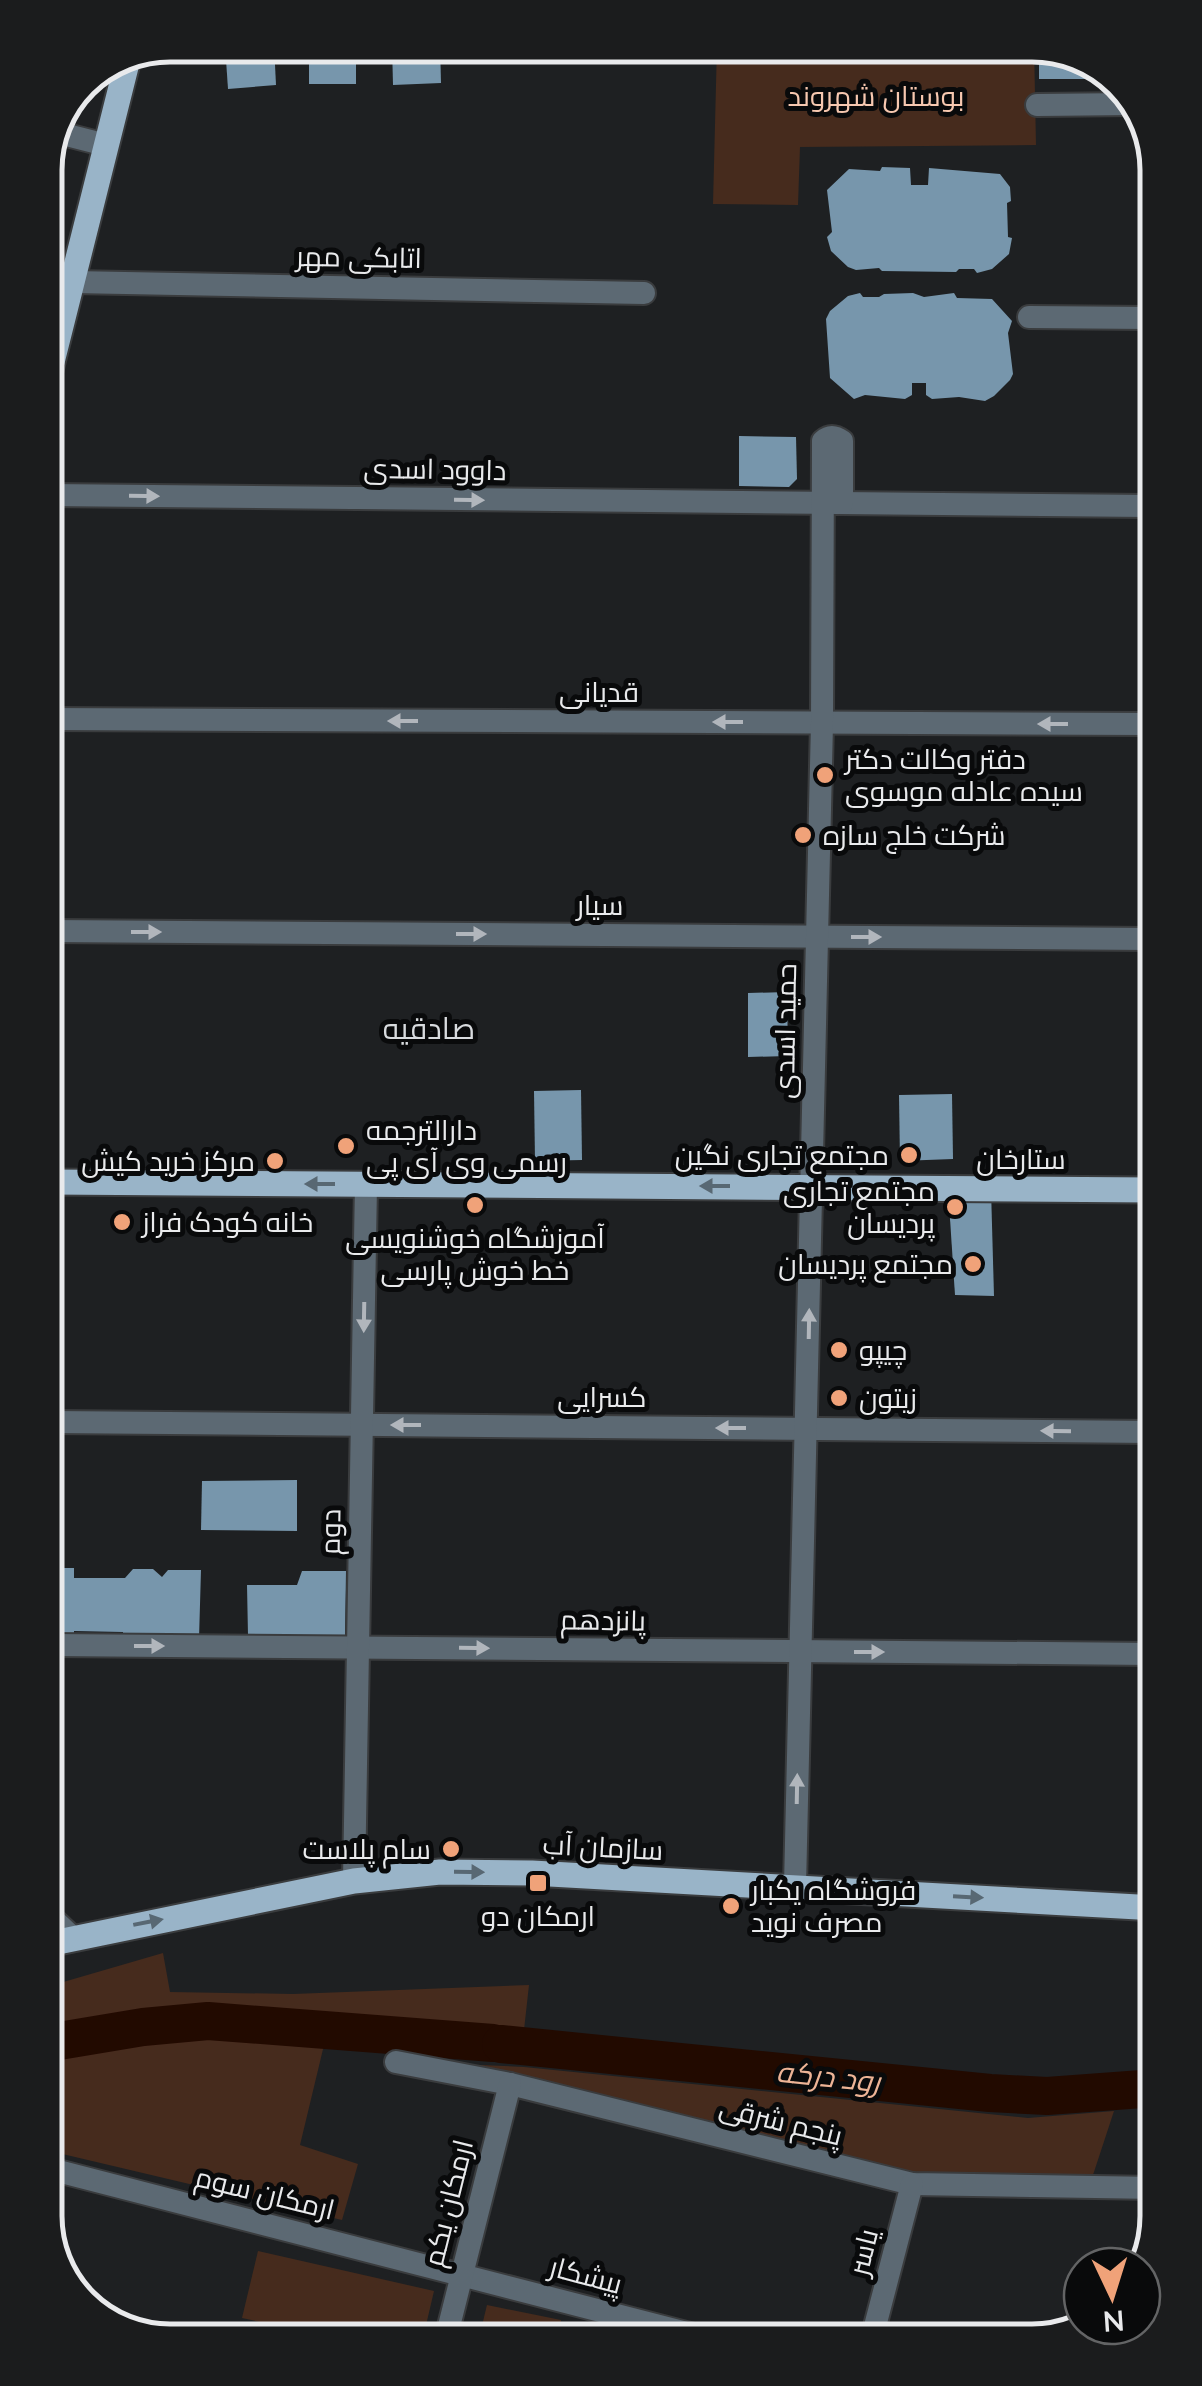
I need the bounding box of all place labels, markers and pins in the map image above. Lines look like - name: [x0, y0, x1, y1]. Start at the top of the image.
- place label: دفتر وکالت دکتر سیده عادله موسوی: [843, 741, 1083, 808]
- marker: دفتر وکالت دکتر سیده عادله موسوی: [814, 764, 836, 786]
- place label: شرکت خلج سازه: [823, 817, 1006, 854]
- marker: شرکت خلج سازه: [792, 824, 814, 846]
- place label: دارالترجمه رسمی وی آی پی: [366, 1112, 567, 1181]
- marker: دارالترجمه رسمی وی آی پی: [335, 1135, 357, 1157]
- place label: مجتمع تجاری نگین: [675, 1137, 889, 1174]
- place label: مرکز خرید کیش: [81, 1143, 255, 1178]
- marker: مجتمع تجاری نگین: [898, 1144, 920, 1166]
- marker: مرکز خرید کیش: [264, 1150, 286, 1172]
- place label: مجتمع تجاری پردیسان: [783, 1173, 936, 1242]
- marker: آموزشگاه خوشنویسی خط خوش پارسی: [464, 1194, 486, 1216]
- marker: مجتمع تجاری پردیسان: [944, 1196, 966, 1218]
- place label: خانه کودک فراز: [140, 1204, 313, 1238]
- marker: خانه کودک فراز: [111, 1211, 133, 1233]
- place label: آموزشگاه خوشنویسی خط خوش پارسی: [345, 1220, 605, 1289]
- place label: مجتمع پردیسان: [778, 1246, 953, 1283]
- marker: مجتمع پردیسان: [962, 1253, 984, 1275]
- place label: چیپو: [859, 1332, 907, 1369]
- marker: چیپو: [828, 1339, 850, 1361]
- place label: زیتون: [859, 1380, 917, 1415]
- marker: زیتون: [828, 1387, 850, 1409]
- place label: سام پلاست: [303, 1831, 431, 1869]
- marker: سام پلاست: [440, 1838, 462, 1860]
- marker: ارمکان دو: [527, 1872, 549, 1894]
- place label: فروشگاه یکبار مصرف نوید: [749, 1872, 916, 1938]
- marker: فروشگاه یکبار مصرف نوید: [720, 1895, 742, 1917]
- place label: ارمکان دو: [481, 1898, 595, 1933]

